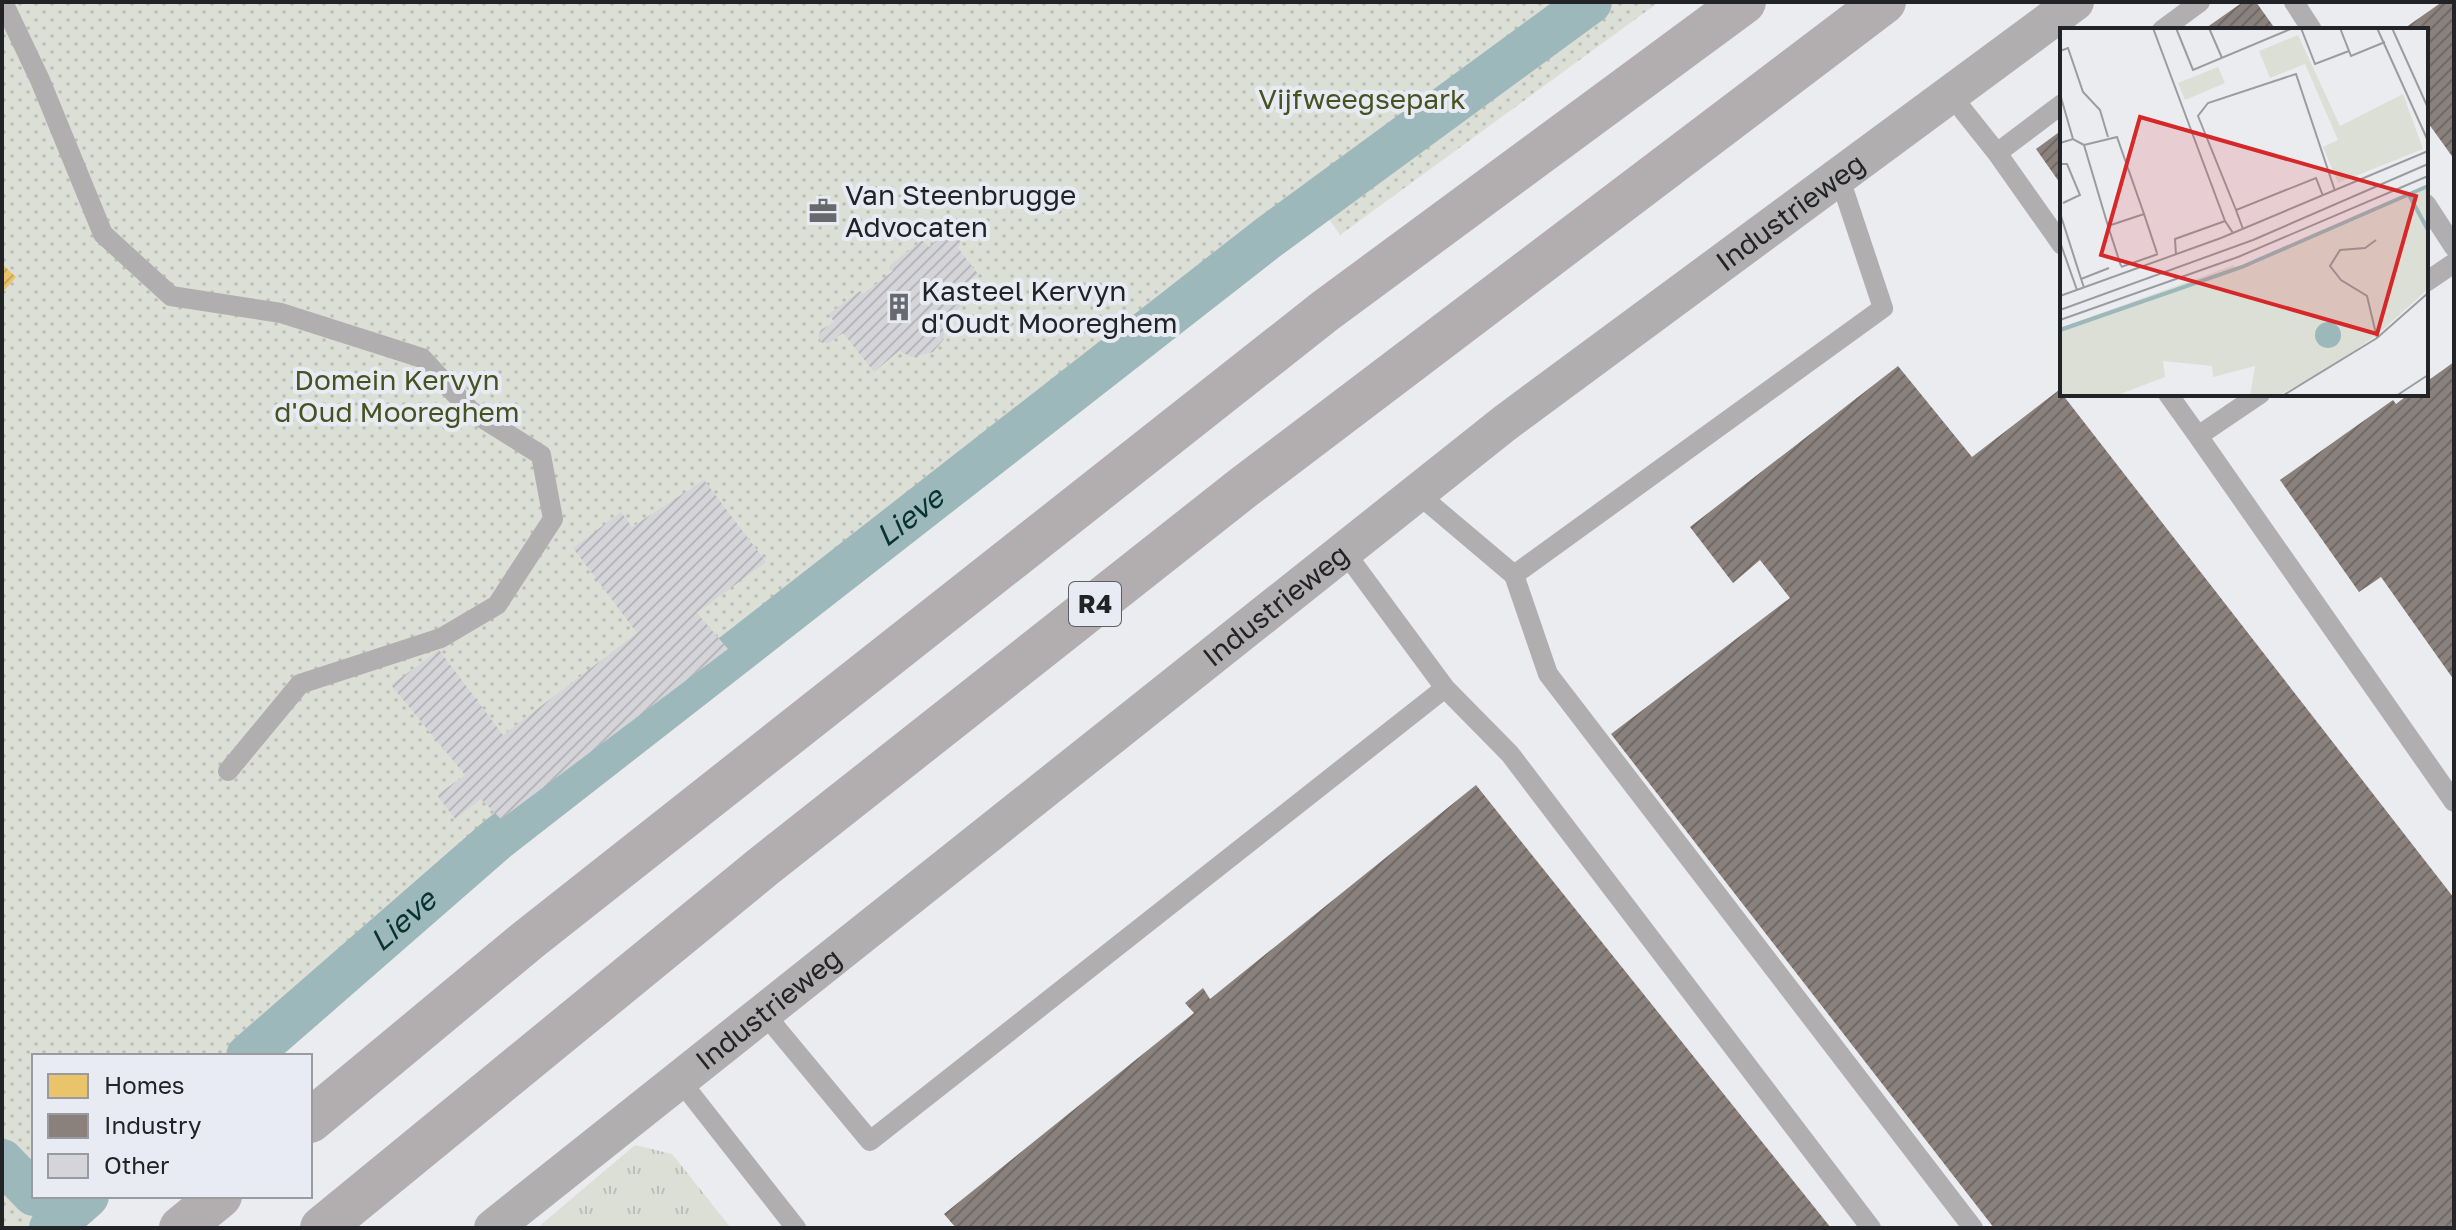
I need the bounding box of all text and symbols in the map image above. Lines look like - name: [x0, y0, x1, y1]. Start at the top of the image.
- inset map: [2060, 28, 2428, 396]
- park label: Vijfweegsepark: [1258, 82, 1466, 115]
- street label: Industrieweg: [1709, 146, 1871, 277]
- place label: Van Steenbrugge Advocaten: [845, 178, 1076, 243]
- office icon: Van Steenbrugge Advocaten: [808, 196, 838, 226]
- place label: Kasteel Kervyn d'Oudt Mooreghem: [921, 274, 1177, 339]
- building icon: Kasteel Kervyn d'Oudt Mooreghem: [884, 292, 914, 322]
- park label: Domein Kervyn d'Oud Mooreghem: [274, 363, 520, 428]
- water label: Lieve: [869, 477, 952, 554]
- street label: Industrieweg: [1196, 537, 1355, 673]
- road number: R4: [1069, 582, 1121, 626]
- water label: Lieve: [362, 880, 445, 958]
- street label: Industrieweg: [689, 941, 848, 1076]
- legend: [32, 1054, 312, 1198]
- text: Homes: [104, 1070, 185, 1099]
- text: Industry: [104, 1110, 201, 1139]
- text: Other: [104, 1150, 169, 1179]

